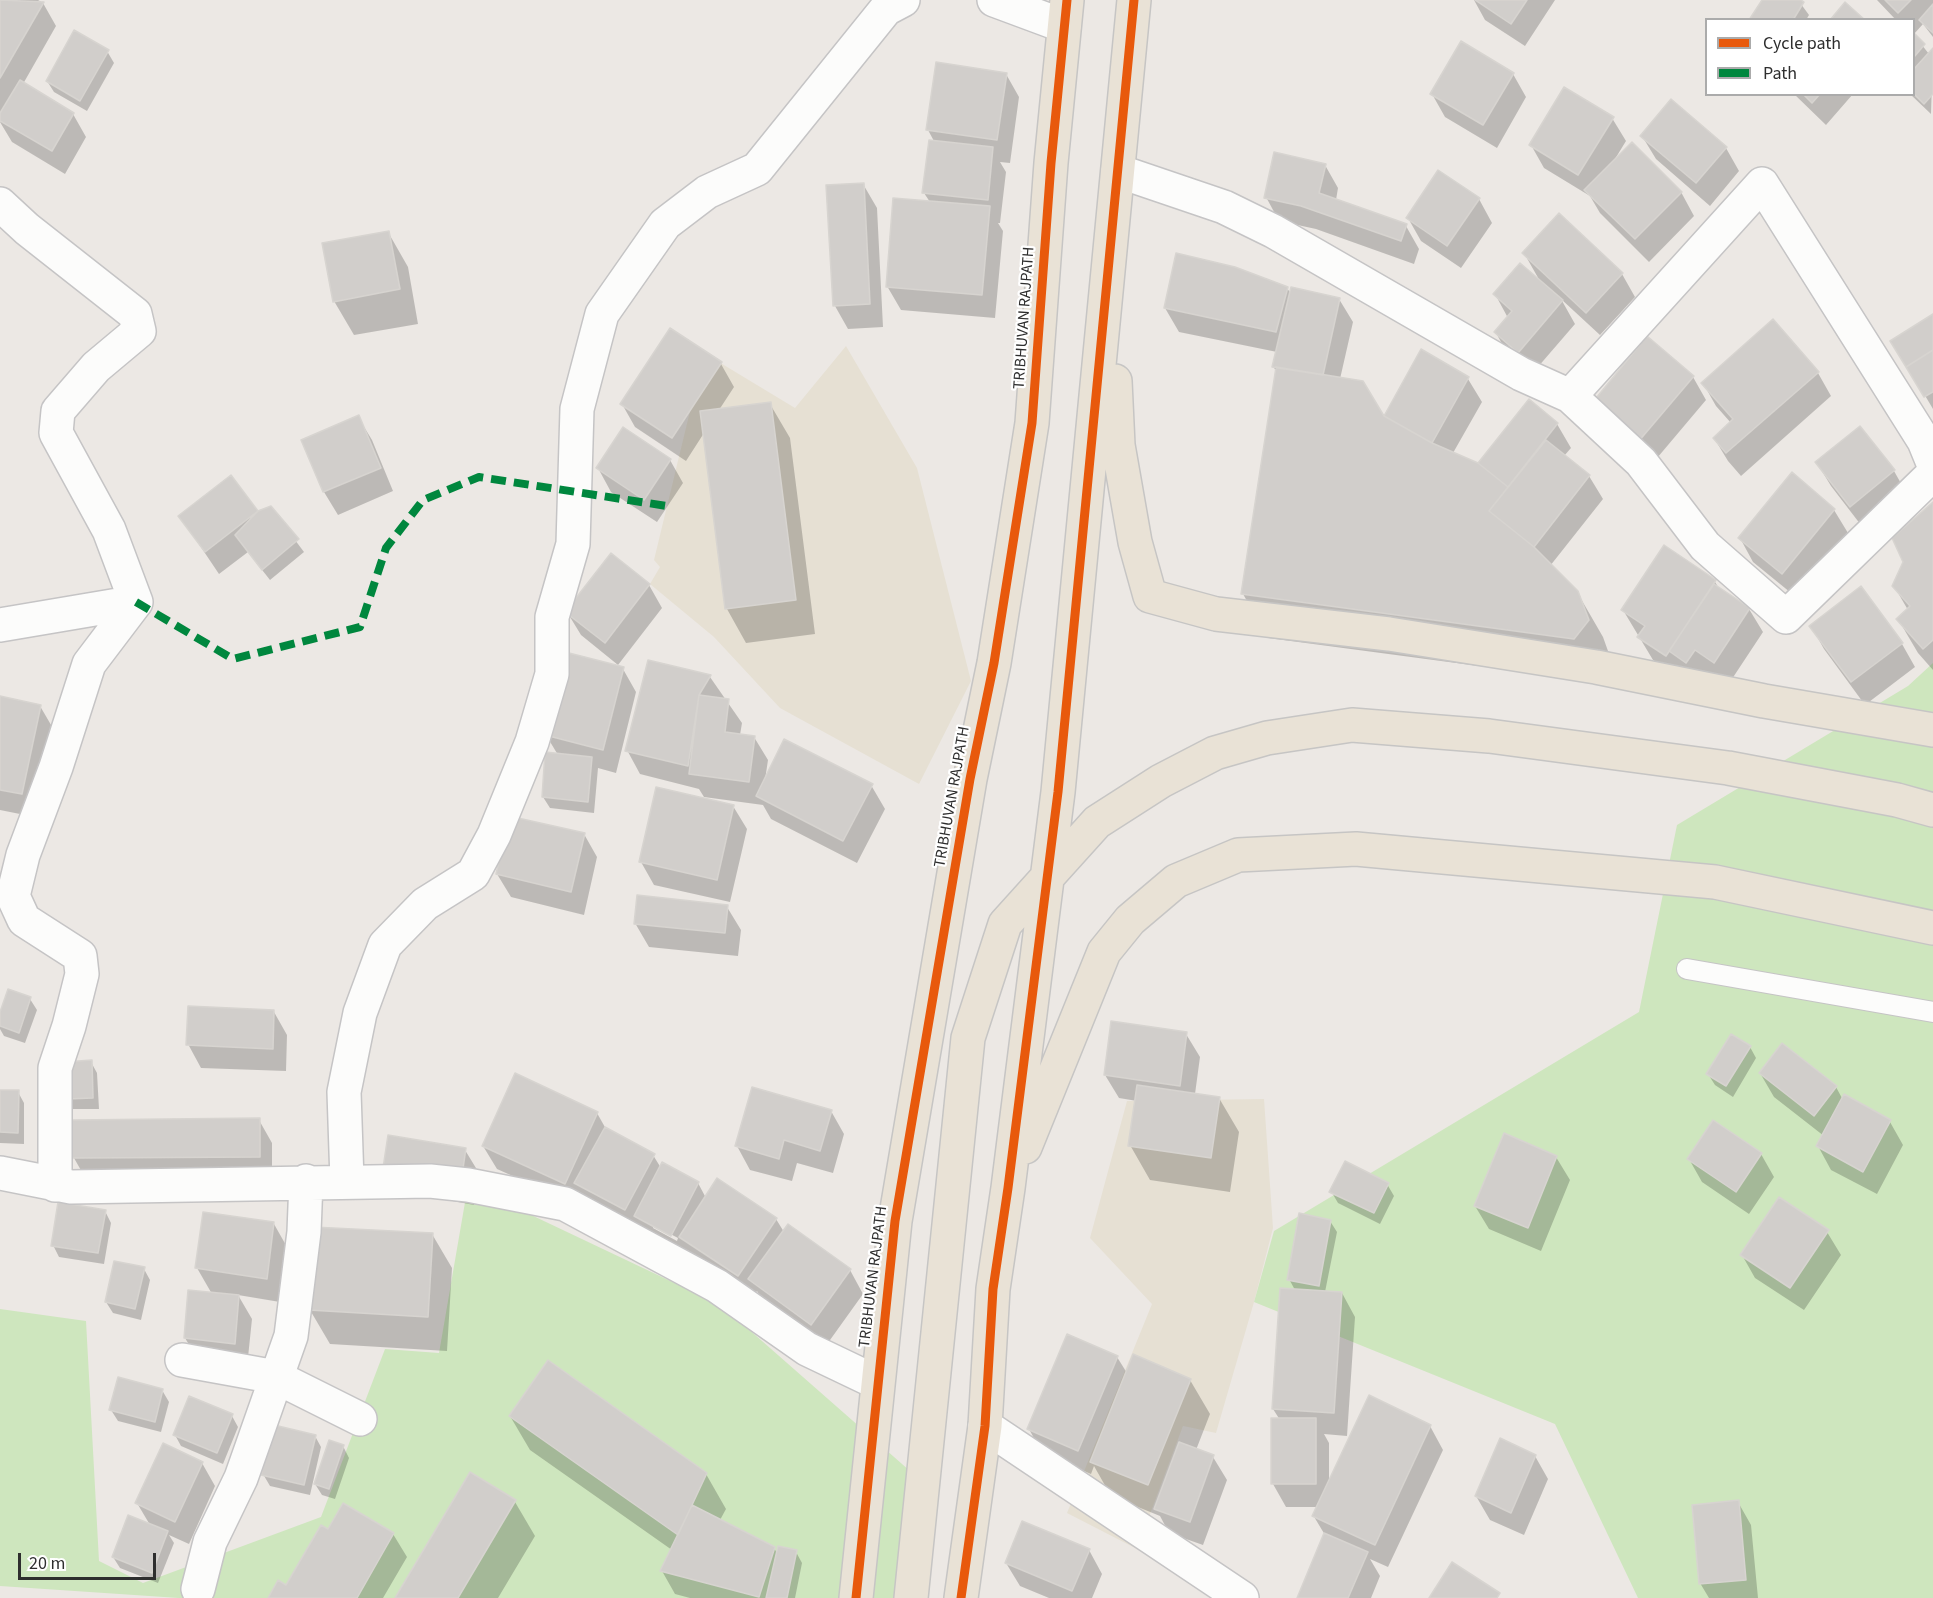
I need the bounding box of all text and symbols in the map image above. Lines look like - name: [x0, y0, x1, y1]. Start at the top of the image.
- legend: [1705, 18, 1915, 96]
- text: Cycle path: [1763, 31, 1841, 56]
- text: Path: [1763, 61, 1797, 86]
- street label: TRIBHUVAN RAJPATH: [1010, 246, 1040, 390]
- street label: TRIBHUVAN RAJPATH: [931, 725, 975, 869]
- street label: TRIBHUVAN RAJPATH: [856, 1205, 892, 1349]
- scale bar: [21, 1541, 159, 1579]
- text: 20 m: [29, 1551, 65, 1576]

